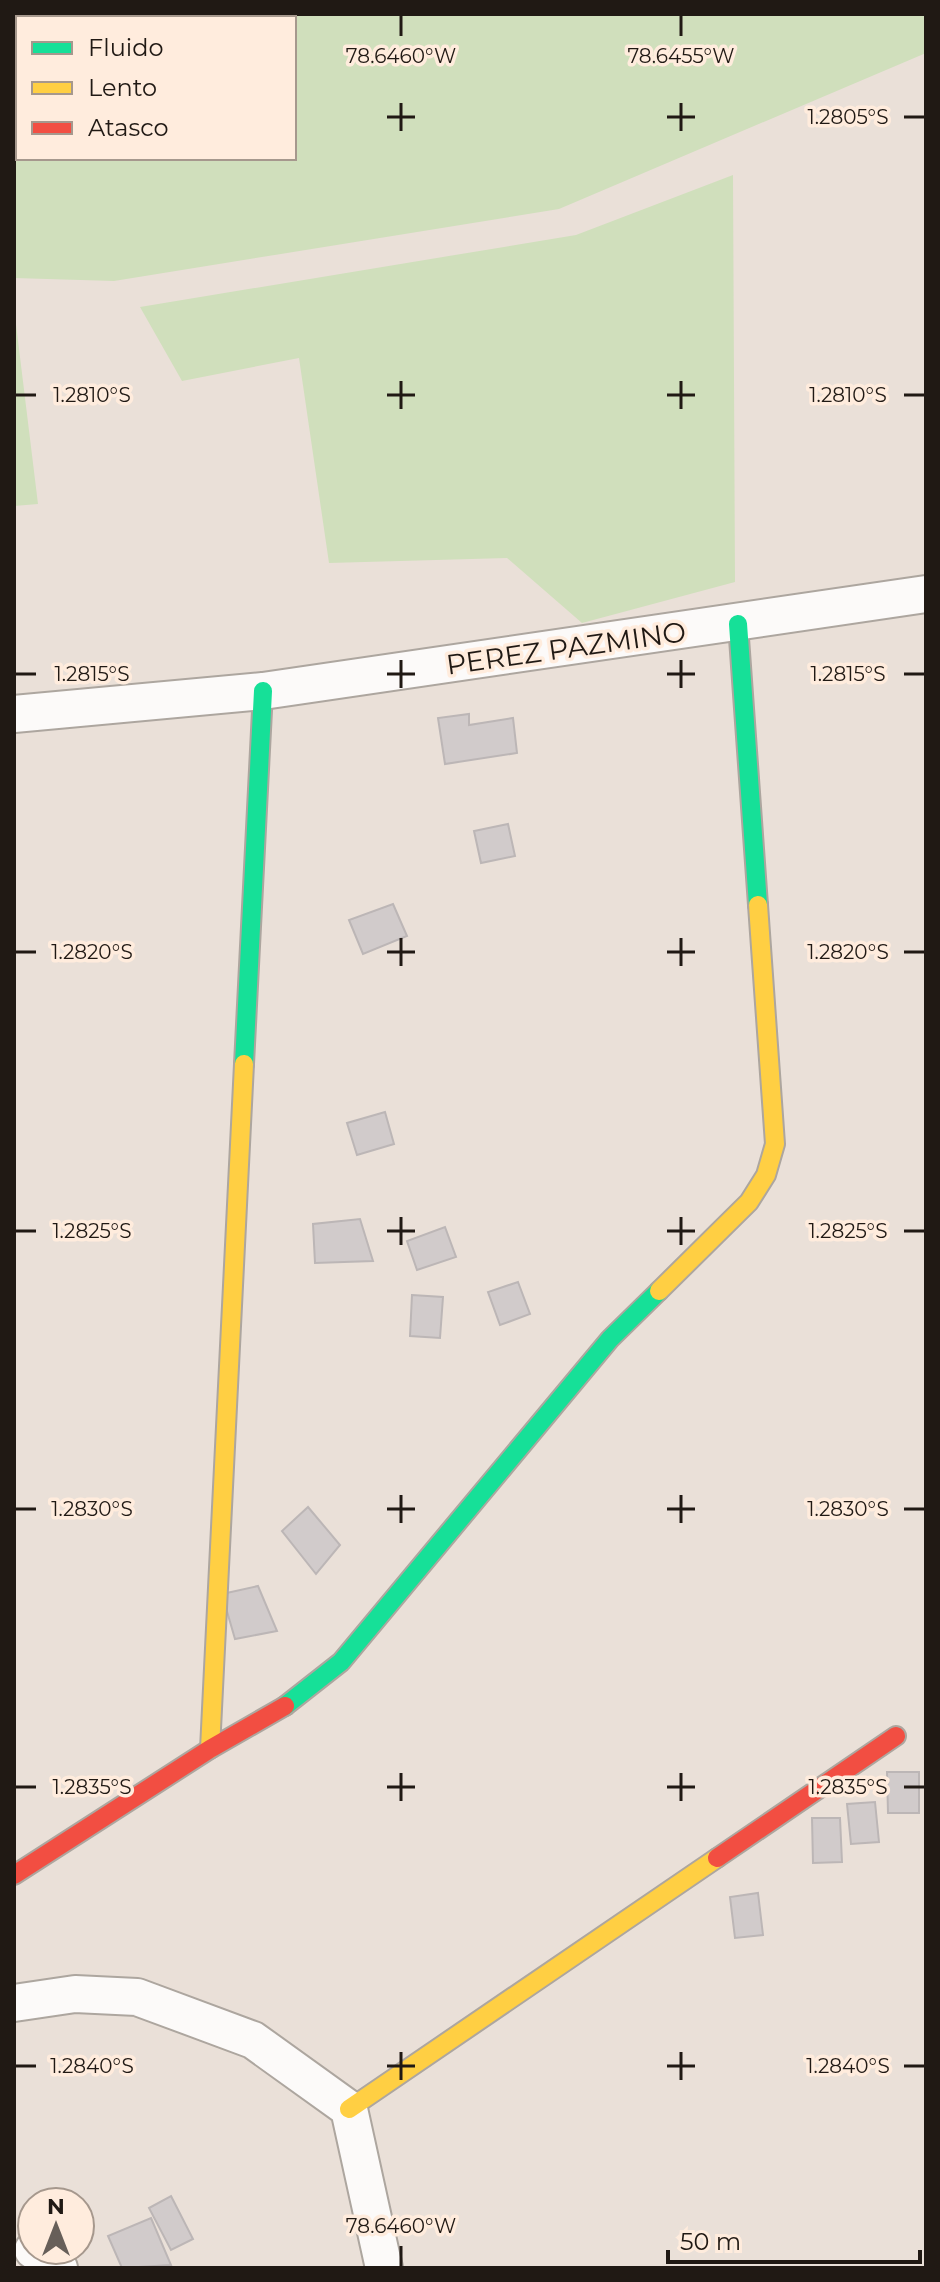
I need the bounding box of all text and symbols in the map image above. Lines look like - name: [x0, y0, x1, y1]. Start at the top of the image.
- legend: [16, 16, 296, 160]
- text: Fluido: [88, 33, 164, 62]
- text: 78.6460°W: [346, 44, 456, 68]
- text: 78.6455°W: [627, 44, 735, 68]
- text: Lento: [88, 73, 157, 102]
- text: 1.2805°S: [807, 105, 889, 129]
- text: Atasco: [88, 113, 169, 142]
- text: 1.2810°S: [53, 383, 131, 407]
- text: 1.2810°S: [809, 383, 887, 407]
- street label: PEREZ PAZMINO: [444, 614, 688, 682]
- text: 1.2815°S: [54, 662, 130, 686]
- text: 1.2815°S: [810, 662, 886, 686]
- text: 1.2820°S: [51, 940, 133, 964]
- text: 1.2820°S: [807, 940, 889, 964]
- text: 1.2825°S: [52, 1219, 132, 1243]
- text: 1.2825°S: [808, 1219, 888, 1243]
- text: 1.2830°S: [51, 1497, 133, 1521]
- text: 1.2830°S: [807, 1497, 889, 1521]
- text: 1.2835°S: [53, 1775, 131, 1799]
- text: 1.2835°S: [809, 1775, 887, 1799]
- text: 1.2840°S: [50, 2054, 134, 2078]
- text: 1.2840°S: [806, 2054, 890, 2078]
- north arrow: [16, 2186, 96, 2266]
- text: N: [47, 2193, 65, 2220]
- text: 78.6460°W: [346, 2214, 456, 2238]
- scale bar: [668, 2214, 920, 2264]
- text: 50 m: [680, 2227, 741, 2256]

